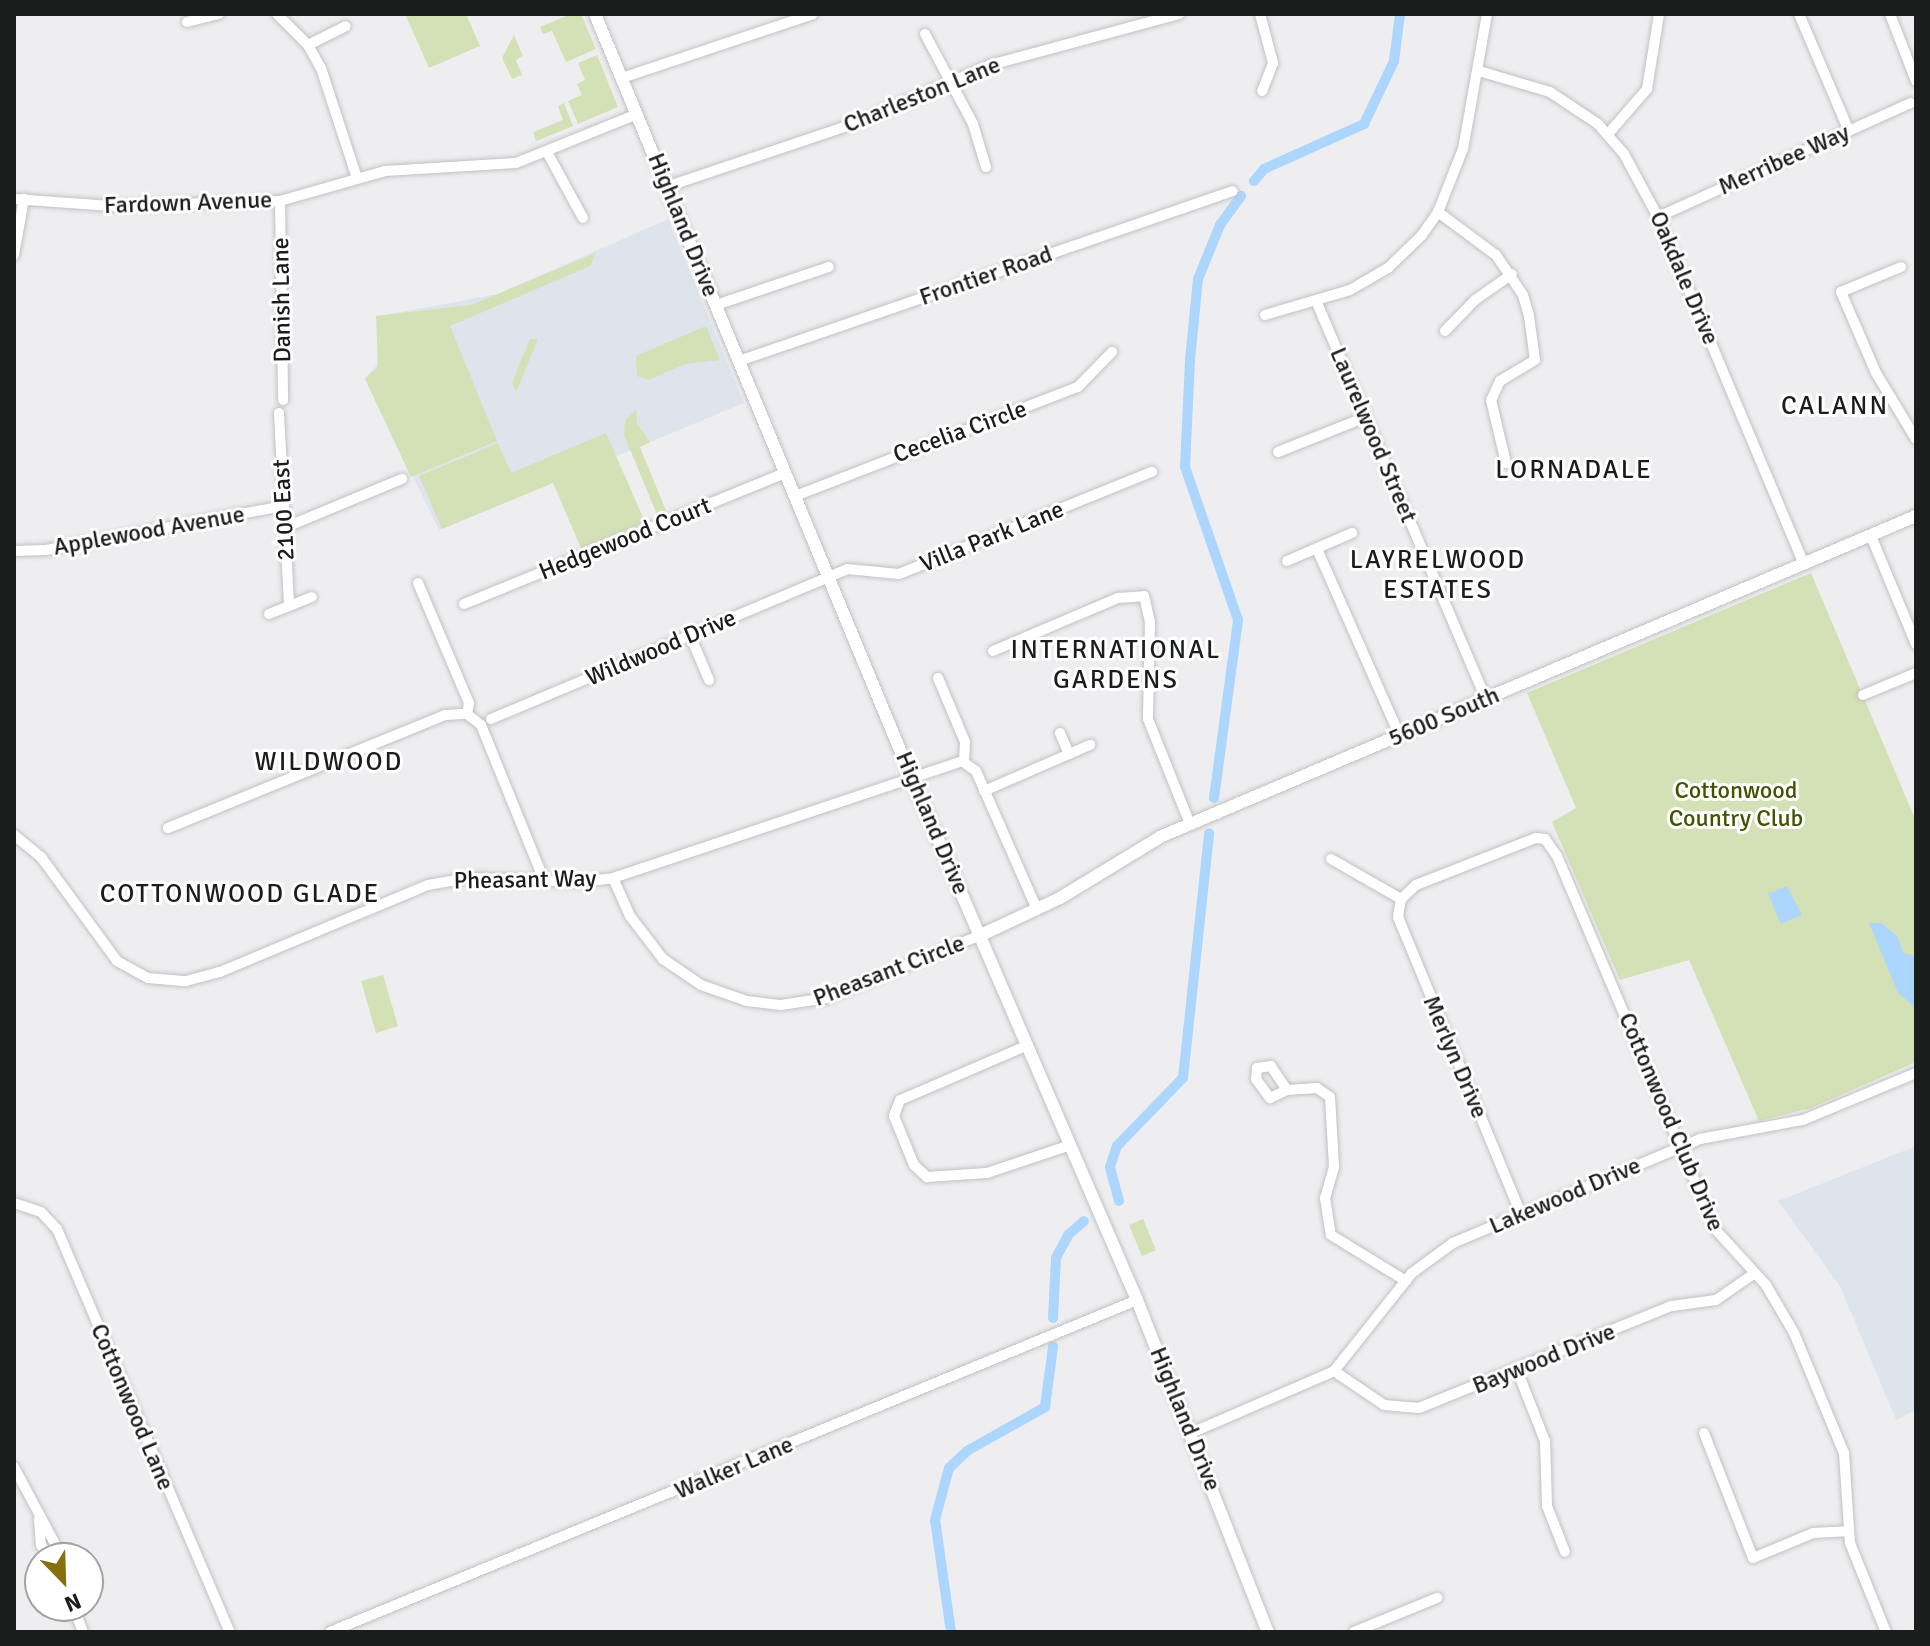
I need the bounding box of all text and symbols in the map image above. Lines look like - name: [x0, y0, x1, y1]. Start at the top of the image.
- street label: Charleston Lane: [839, 50, 1005, 140]
- street label: Merribee Way: [1714, 118, 1854, 202]
- street label: Highland Drive: [641, 149, 725, 301]
- street label: Fardown Avenue: [103, 186, 273, 220]
- street label: Oakdale Drive: [1643, 207, 1725, 349]
- street label: Danish Lane: [267, 237, 297, 363]
- street label: Frontier Road: [916, 240, 1056, 312]
- street label: Laurelwood Street: [1323, 343, 1423, 527]
- district label: CALANN: [1781, 391, 1889, 423]
- street label: Cecelia Circle: [889, 395, 1031, 469]
- district label: LORNADALE: [1495, 455, 1653, 487]
- street label: 2100 East: [267, 459, 301, 561]
- street label: Hedgewood Court: [535, 491, 715, 587]
- street label: Villa Park Lane: [916, 495, 1068, 579]
- street label: Applewood Avenue: [51, 500, 247, 562]
- district label: LAYRELWOOD ESTATES: [1350, 545, 1526, 606]
- street label: Wildwood Drive: [582, 603, 740, 693]
- district label: INTERNATIONAL GARDENS: [1011, 635, 1221, 696]
- street label: 5600 South: [1384, 681, 1504, 753]
- district label: WILDWOOD: [255, 747, 403, 779]
- street label: Highland Drive: [889, 747, 975, 899]
- park label: Cottonwood Country Club: [1669, 777, 1803, 833]
- street label: Pheasant Way: [453, 864, 597, 896]
- district label: COTTONWOOD GLADE: [100, 879, 380, 911]
- street label: Pheasant Circle: [809, 929, 969, 1013]
- street label: Merlyn Drive: [1416, 991, 1494, 1123]
- street label: Cottonwood Club Drive: [1612, 1009, 1730, 1235]
- street label: Lakewood Drive: [1485, 1151, 1645, 1241]
- street label: Baywood Drive: [1468, 1317, 1620, 1401]
- street label: Cottonwood Lane: [84, 1319, 180, 1495]
- street label: Highland Drive: [1143, 1343, 1227, 1495]
- street label: Walker Lane: [670, 1430, 798, 1506]
- north arrow: [24, 1542, 104, 1622]
- text: N: [60, 1587, 85, 1618]

